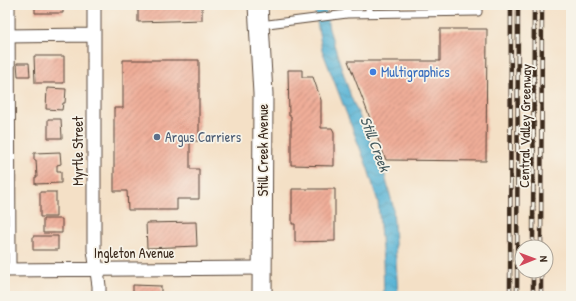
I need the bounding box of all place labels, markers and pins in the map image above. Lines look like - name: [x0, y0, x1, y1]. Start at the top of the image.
- place label: Multigraphics: [381, 62, 450, 82]
- marker: Multigraphics: [368, 67, 378, 77]
- place label: Argus Carriers: [165, 127, 241, 147]
- marker: Argus Carriers: [152, 132, 162, 142]

